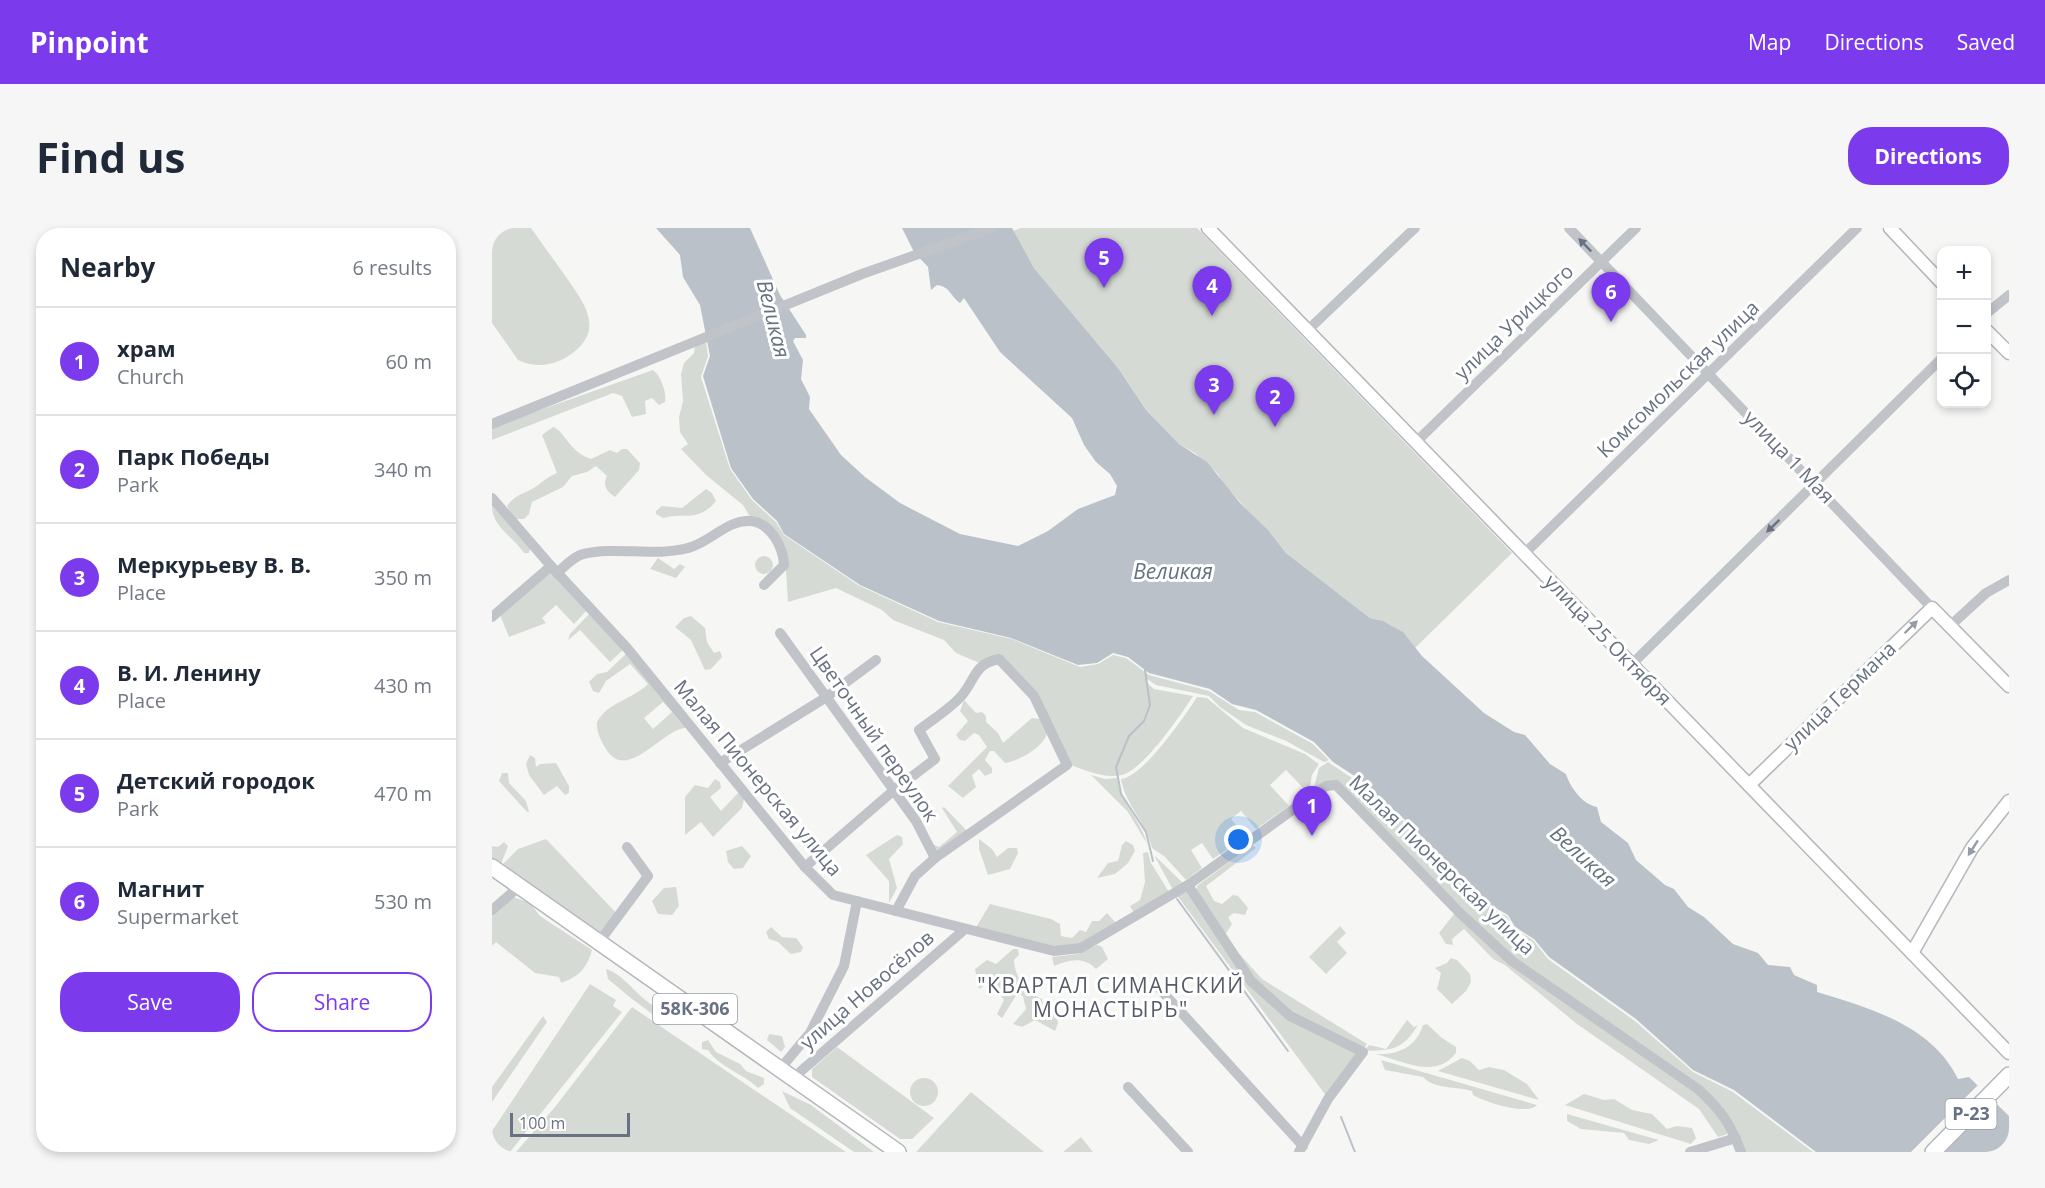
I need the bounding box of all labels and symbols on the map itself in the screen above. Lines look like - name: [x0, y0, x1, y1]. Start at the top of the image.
- pin: 5: [1084, 238, 1124, 288]
- one-way arrow: [1579, 239, 1593, 253]
- street label: улица Урицкого: [1448, 258, 1579, 385]
- pin: 4: [1192, 266, 1232, 316]
- pin: 6: [1592, 272, 1630, 322]
- water label: Великая: [751, 277, 797, 361]
- street label: Комсомольская улица: [1591, 294, 1765, 463]
- pin: 3: [1194, 366, 1234, 415]
- pin: 2: [1256, 378, 1294, 427]
- street label: улица 1 Мая: [1738, 404, 1841, 509]
- one-way arrow: [1766, 519, 1781, 533]
- water label: Великая: [1133, 557, 1213, 585]
- street label: улица 25 Октября: [1539, 568, 1678, 711]
- one-way arrow: [1904, 621, 1918, 635]
- street label: улица Германа: [1778, 635, 1902, 756]
- street label: Цветочный переулок: [804, 641, 945, 827]
- street label: Малая Пионерская улица: [668, 674, 849, 882]
- street label: Малая Пионерская улица: [1344, 769, 1541, 961]
- pin: 1: [1292, 786, 1332, 836]
- water label: Великая: [1545, 819, 1623, 893]
- your location: [1224, 825, 1253, 854]
- one-way arrow: [1968, 839, 1979, 856]
- street label: улица Новосёлов: [794, 924, 939, 1055]
- district label: "КВАРТАЛ СИМАНСКИЙ МОНАСТЫРЬ": [977, 971, 1245, 1023]
- road number: 58К-306: [653, 994, 737, 1024]
- road number: Р-23: [1946, 1099, 1996, 1129]
- scale bar: [510, 1110, 630, 1138]

